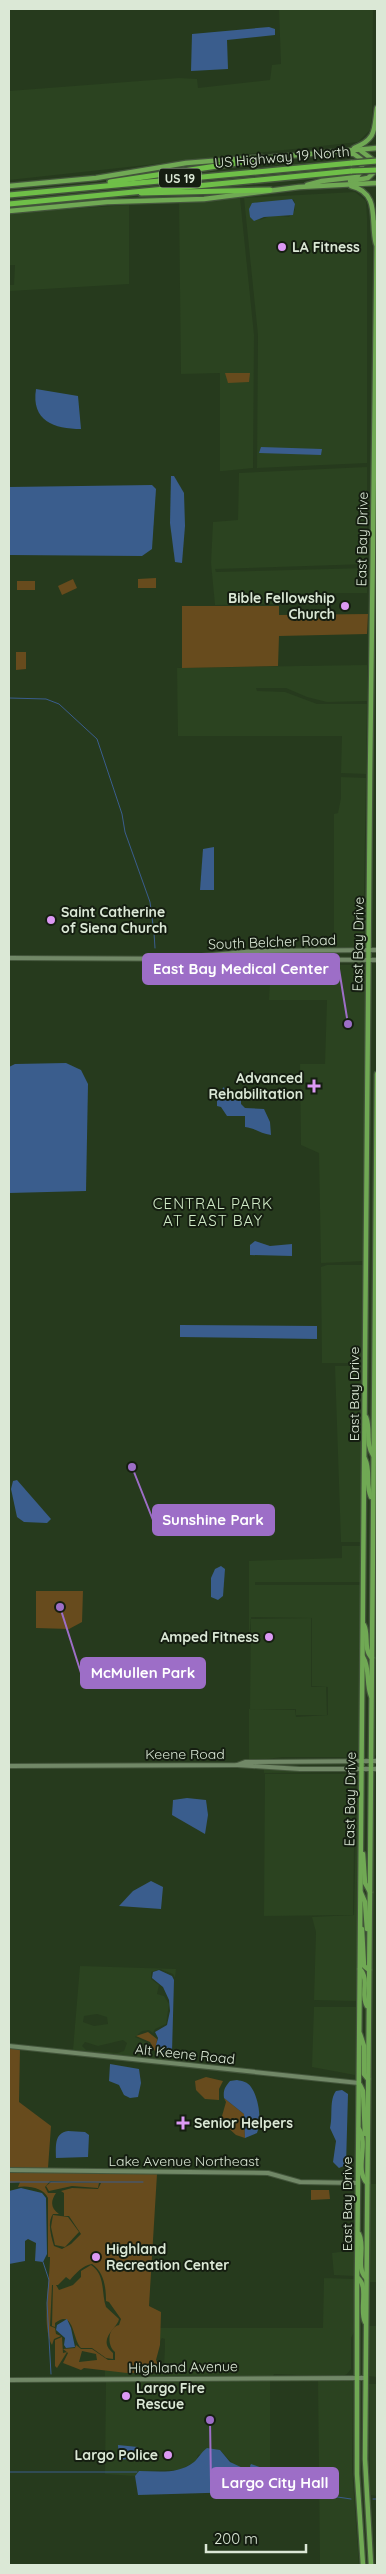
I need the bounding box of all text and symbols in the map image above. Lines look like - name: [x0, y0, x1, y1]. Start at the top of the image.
- street label: US Highway 19 North: [214, 142, 350, 172]
- road number: US 19: [159, 168, 201, 188]
- place label: LA Fitness: [292, 238, 360, 256]
- marker: LA Fitness: [276, 241, 288, 253]
- street label: East Bay Drive: [352, 491, 372, 586]
- place label: Bible Fellowship Church: [228, 589, 335, 623]
- marker: Bible Fellowship Church: [339, 600, 351, 612]
- street label: East Bay Drive: [348, 896, 368, 991]
- place label: Saint Catherine of Siena Church: [61, 903, 167, 937]
- marker: Saint Catherine of Siena Church: [45, 914, 57, 926]
- street label: South Belcher Road: [208, 931, 336, 953]
- callout: East Bay Medical Center: [143, 954, 339, 984]
- text: East Bay Medical Center: [153, 959, 329, 978]
- place label: Advanced Rehabilitation: [208, 1069, 303, 1103]
- marker: Advanced Rehabilitation: [307, 1079, 321, 1093]
- district label: CENTRAL PARK AT EAST BAY: [153, 1194, 273, 1230]
- street label: East Bay Drive: [345, 1347, 363, 1441]
- callout: Sunshine Park: [153, 1505, 274, 1535]
- text: Sunshine Park: [162, 1510, 264, 1529]
- place label: Amped Fitness: [160, 1628, 259, 1646]
- marker: Amped Fitness: [263, 1631, 275, 1643]
- callout: McMullen Park: [81, 1658, 205, 1688]
- text: McMullen Park: [91, 1663, 195, 1682]
- street label: Keene Road: [145, 1745, 225, 1763]
- street label: East Bay Drive: [340, 1751, 360, 1846]
- street label: Alt Keene Road: [134, 2040, 236, 2068]
- place label: Senior Helpers: [194, 2114, 293, 2132]
- marker: Senior Helpers: [176, 2116, 190, 2130]
- street label: Lake Avenue Northeast: [108, 2152, 260, 2170]
- street label: East Bay Drive: [338, 2157, 356, 2251]
- place label: Highland Recreation Center: [106, 2240, 229, 2274]
- marker: Highland Recreation Center: [90, 2251, 102, 2263]
- street label: Highland Avenue: [128, 2357, 238, 2377]
- place label: Largo Fire Rescue: [136, 2379, 205, 2413]
- marker: Largo Fire Rescue: [120, 2390, 132, 2402]
- place label: Largo Police: [75, 2446, 158, 2464]
- marker: Largo Police: [162, 2449, 174, 2461]
- callout: Largo City Hall: [211, 2468, 338, 2498]
- text: Largo City Hall: [221, 2473, 329, 2492]
- scale bar: [206, 2522, 306, 2554]
- text: 200 m: [214, 2529, 258, 2548]

